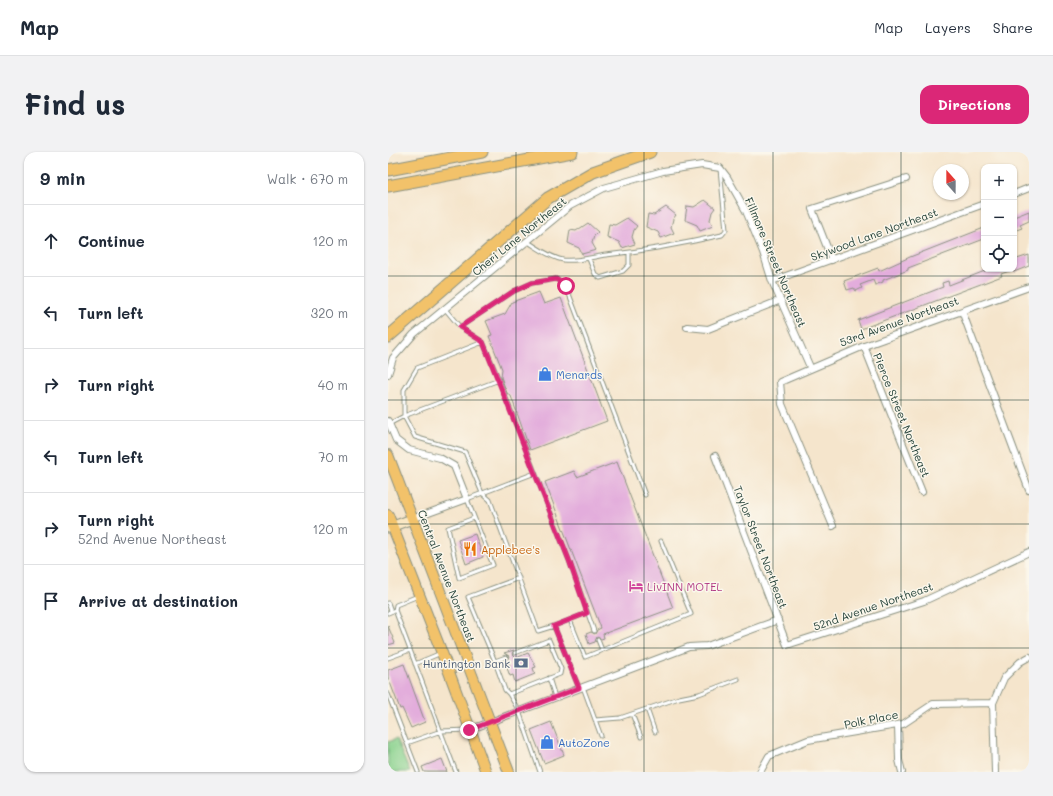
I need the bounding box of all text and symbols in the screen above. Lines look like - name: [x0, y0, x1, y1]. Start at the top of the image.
- text: Map: [20, 15, 59, 40]
- text: Map: [874, 18, 903, 37]
- text: Layers: [925, 18, 971, 37]
- text: Share: [993, 18, 1033, 37]
- button: Directions: [920, 85, 1029, 124]
- text: Find us: [24, 86, 125, 122]
- north arrow: [933, 164, 969, 200]
- map controls: [981, 164, 1017, 272]
- button: +: [981, 164, 1017, 200]
- text: 9 min: [40, 167, 85, 189]
- text: Walk · 670 m: [267, 170, 348, 187]
- street label: Cheri Lane Northeast: [469, 193, 569, 279]
- street label: Fillmore Street Northeast: [742, 195, 810, 329]
- button: −: [981, 200, 1017, 236]
- street label: Skywood Lane Northeast: [808, 204, 940, 264]
- icon: ahead: [40, 230, 62, 252]
- text: Continue: [78, 231, 145, 251]
- text: 120 m: [312, 232, 348, 249]
- button: locate: [981, 236, 1017, 272]
- route start: [557, 277, 575, 295]
- street label: 53rd Avenue Northeast: [837, 292, 961, 350]
- icon: left: [40, 302, 62, 324]
- text: Turn left: [78, 303, 143, 323]
- text: 320 m: [311, 304, 348, 321]
- street label: Pierce Street Northeast: [870, 351, 934, 480]
- shop icon: Menards: [537, 366, 553, 382]
- place label: Menards: [556, 367, 602, 382]
- icon: right: [40, 374, 62, 396]
- text: Turn right: [78, 375, 155, 395]
- text: 40 m: [318, 376, 348, 393]
- icon: left: [40, 446, 62, 468]
- text: Turn left: [78, 447, 143, 467]
- text: 70 m: [318, 448, 348, 465]
- street label: Taylor Street Northeast: [731, 483, 791, 611]
- street label: Central Avenue Northeast: [415, 508, 479, 645]
- text: Turn right: [78, 510, 155, 530]
- icon: right: [40, 518, 62, 540]
- text: 120 m: [312, 520, 348, 537]
- text: 52nd Avenue Northeast: [78, 530, 227, 547]
- restaurant icon: Applebee's: [462, 541, 478, 557]
- place label: Applebee's: [481, 542, 540, 557]
- hotel icon: LivINN MOTEL: [628, 578, 644, 594]
- street label: 52nd Avenue Northeast: [811, 578, 935, 634]
- place label: LivINN MOTEL: [647, 579, 722, 594]
- icon: arrive: [40, 590, 62, 612]
- text: Arrive at destination: [78, 591, 238, 611]
- bank icon: Huntington Bank: [513, 655, 529, 671]
- place label: Huntington Bank: [423, 656, 510, 671]
- street label: Polk Place: [843, 706, 900, 732]
- route end: [460, 721, 478, 739]
- shop icon: AutoZone: [539, 734, 555, 750]
- place label: AutoZone: [558, 735, 610, 750]

